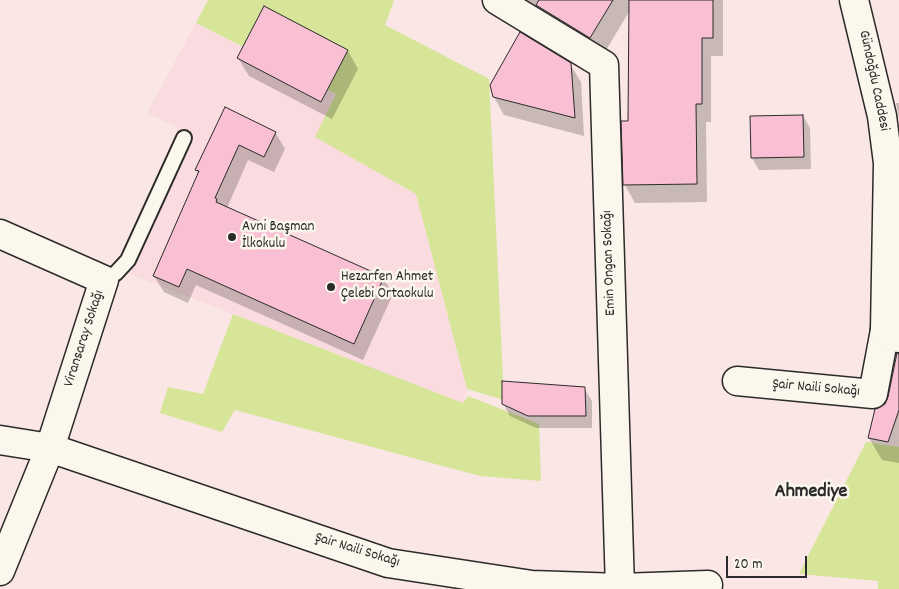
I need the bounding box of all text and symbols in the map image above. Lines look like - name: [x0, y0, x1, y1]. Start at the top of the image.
- street label: Gündoğdu Caddesi: [854, 29, 892, 133]
- street label: Emin Ongan Sokağı: [599, 210, 621, 316]
- place label: Avni Başman İlkokulu: [242, 219, 314, 254]
- marker: Avni Başman İlkokulu: [226, 231, 238, 243]
- place label: Hezarfen Ahmet Çelebi Ortaokulu: [341, 269, 433, 304]
- marker: Hezarfen Ahmet Çelebi Ortaokulu: [325, 281, 337, 293]
- street label: Viransaray Sokağı: [61, 288, 109, 390]
- street label: Şair Naili Sokağı: [772, 376, 860, 402]
- district label: Ahmediye: [775, 481, 847, 505]
- street label: Şair Naili Sokağı: [312, 530, 402, 572]
- scale bar: [729, 546, 810, 578]
- text: 20 m: [734, 554, 762, 576]

